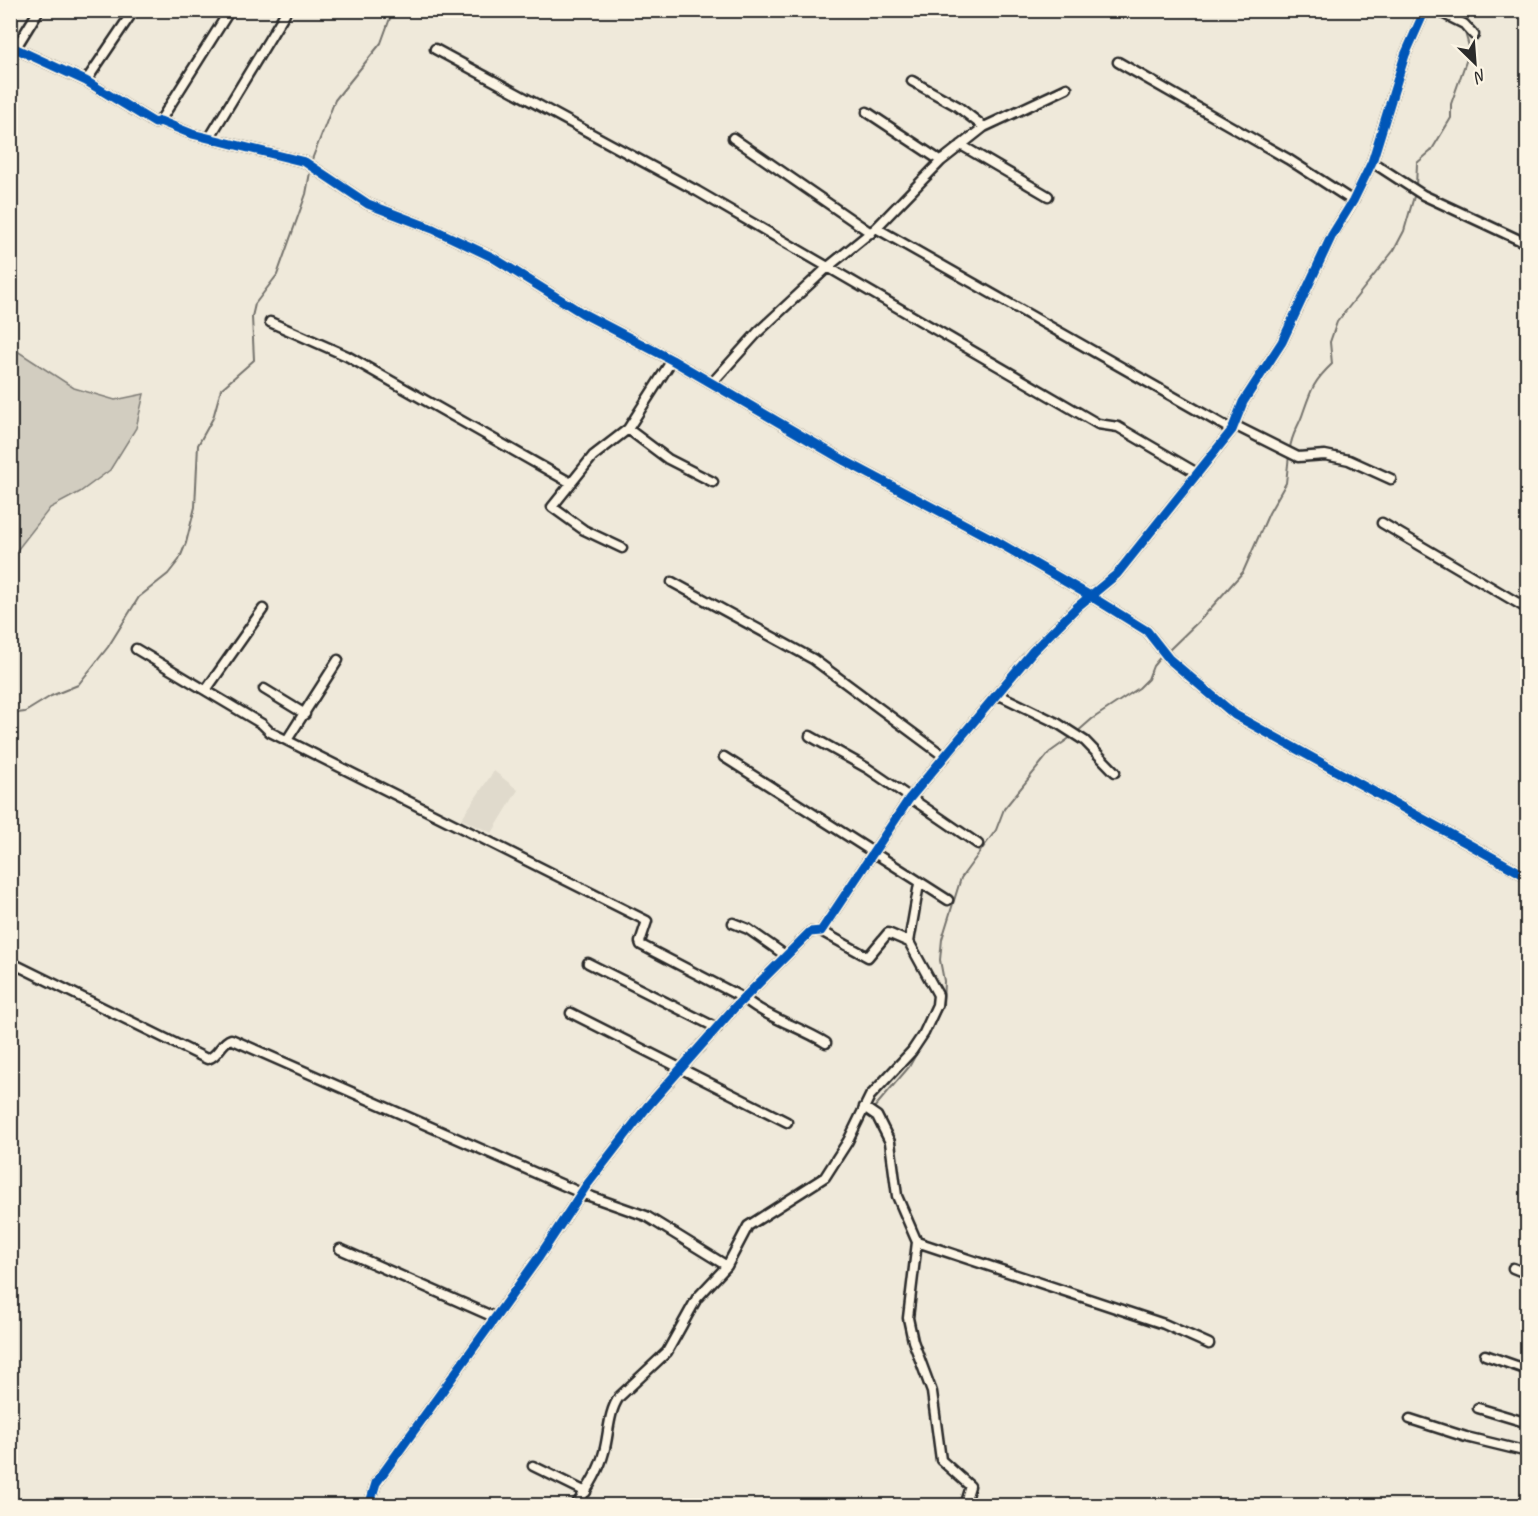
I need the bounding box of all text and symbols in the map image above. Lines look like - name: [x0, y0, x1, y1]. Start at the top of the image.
- north arrow: [1445, 33, 1505, 93]
- text: N: [1469, 65, 1490, 88]

